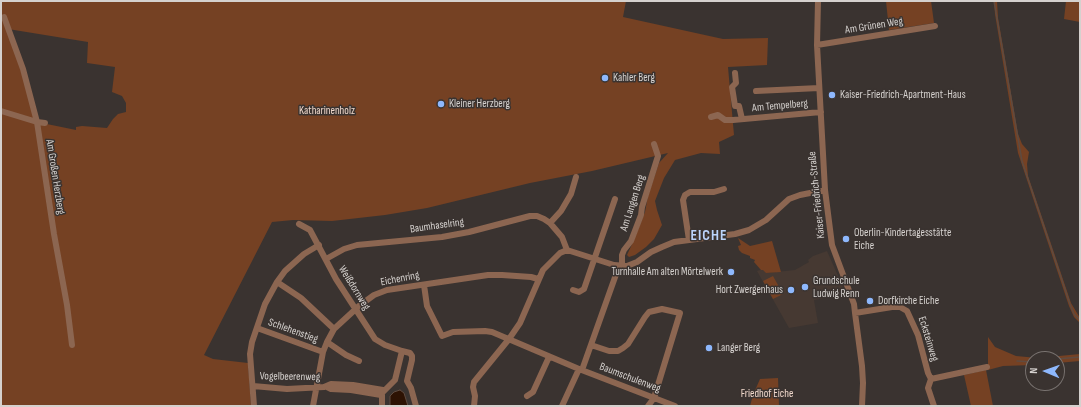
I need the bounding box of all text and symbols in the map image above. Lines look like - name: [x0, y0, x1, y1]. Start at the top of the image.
- street label: Am Grünen Weg: [844, 15, 904, 37]
- place label: Kahler Berg: [613, 71, 655, 85]
- marker: Kahler Berg: [600, 73, 610, 83]
- place label: Kaiser-Friedrich-Apartment-Haus: [840, 88, 966, 102]
- marker: Kaiser-Friedrich-Apartment-Haus: [827, 90, 837, 100]
- place label: Kleiner Herzberg: [449, 97, 510, 111]
- street label: Am Tempelberg: [751, 97, 809, 115]
- marker: Kleiner Herzberg: [436, 99, 446, 109]
- park label: Katharinenholz: [299, 104, 355, 118]
- street label: Am Großen Herzberg: [43, 139, 67, 215]
- street label: Kaiser-Friedrich-Straße: [806, 151, 828, 239]
- street label: Am Langen Berg: [618, 173, 648, 233]
- street label: Baumhaselring: [409, 216, 465, 236]
- place label: Oberlin-Kindertagesstätte Eiche: [854, 226, 951, 252]
- district label: EICHE: [690, 227, 728, 245]
- marker: Oberlin-Kindertagesstätte Eiche: [841, 234, 851, 244]
- street label: Weißdornweg: [335, 263, 373, 313]
- place label: Turnhalle Am alten Mörtelwerk: [611, 265, 723, 279]
- marker: Turnhalle Am alten Mörtelwerk: [726, 267, 736, 277]
- street label: Eichenring: [380, 269, 420, 289]
- place label: Grundschule Ludwig Renn: [813, 274, 860, 300]
- marker: Grundschule Ludwig Renn: [800, 282, 810, 292]
- place label: Hort Zwergenhaus: [716, 283, 783, 297]
- marker: Hort Zwergenhaus: [786, 285, 796, 295]
- place label: Dorfkirche Eiche: [878, 294, 939, 308]
- marker: Dorfkirche Eiche: [865, 296, 875, 306]
- street label: Ecksteinweg: [915, 315, 941, 363]
- street label: Schlehenstieg: [266, 316, 320, 346]
- place label: Langer Berg: [717, 341, 760, 355]
- marker: Langer Berg: [704, 343, 714, 353]
- north arrow: [1025, 351, 1065, 391]
- street label: Baumschulenweg: [597, 360, 663, 396]
- text: N: [1027, 367, 1040, 374]
- street label: Vogelbeerenweg: [260, 370, 320, 384]
- park label: Friedhof Eiche: [741, 387, 793, 401]

